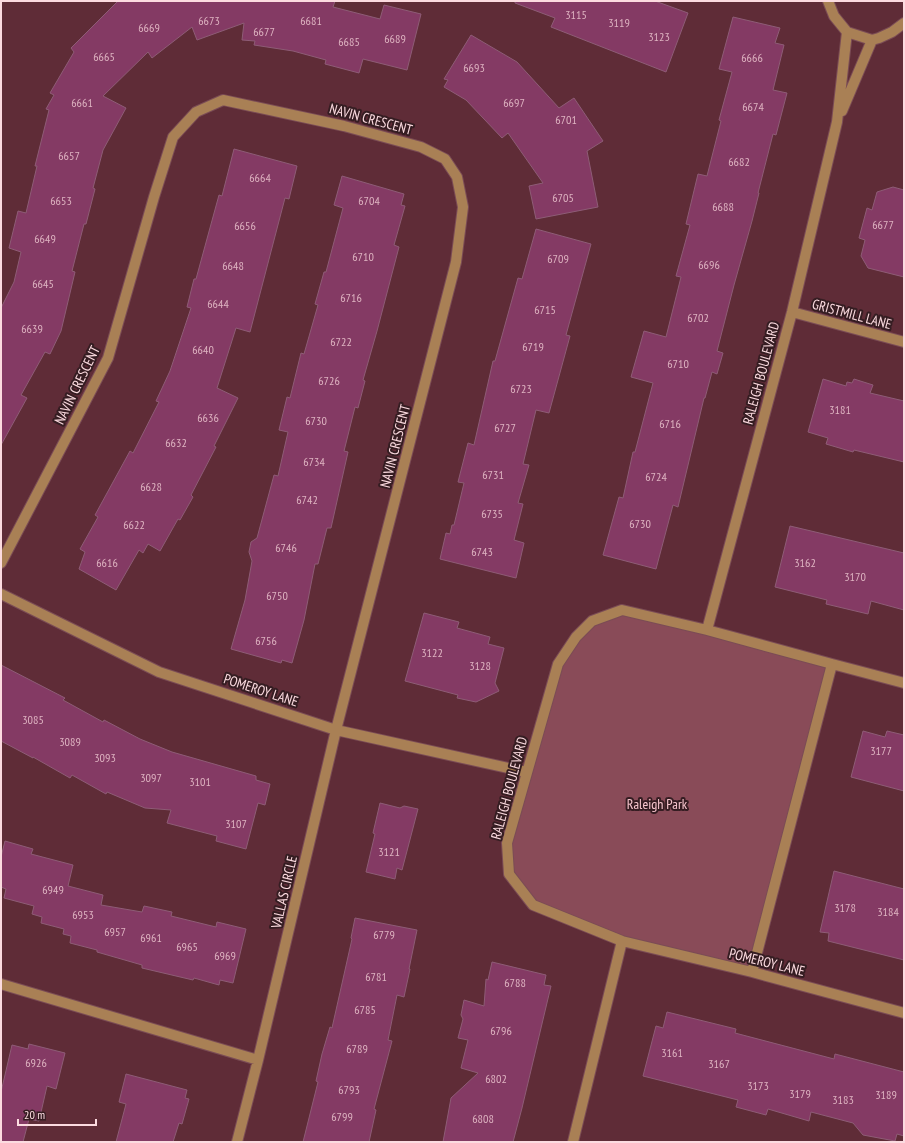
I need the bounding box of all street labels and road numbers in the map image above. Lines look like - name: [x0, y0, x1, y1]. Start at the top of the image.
- street label: NAVIN CRESCENT: [328, 99, 415, 139]
- street label: GRISTMILL LANE: [810, 295, 894, 333]
- street label: RALEIGH BOULEVARD: [739, 320, 783, 426]
- street label: NAVIN CRESCENT: [50, 342, 104, 427]
- street label: NAVIN CRESCENT: [376, 402, 414, 490]
- street label: POMEROY LANE: [221, 669, 301, 711]
- street label: RALEIGH BOULEVARD: [487, 735, 531, 841]
- street label: VALLAS CIRCLE: [267, 854, 301, 931]
- street label: POMEROY LANE: [727, 944, 807, 980]

